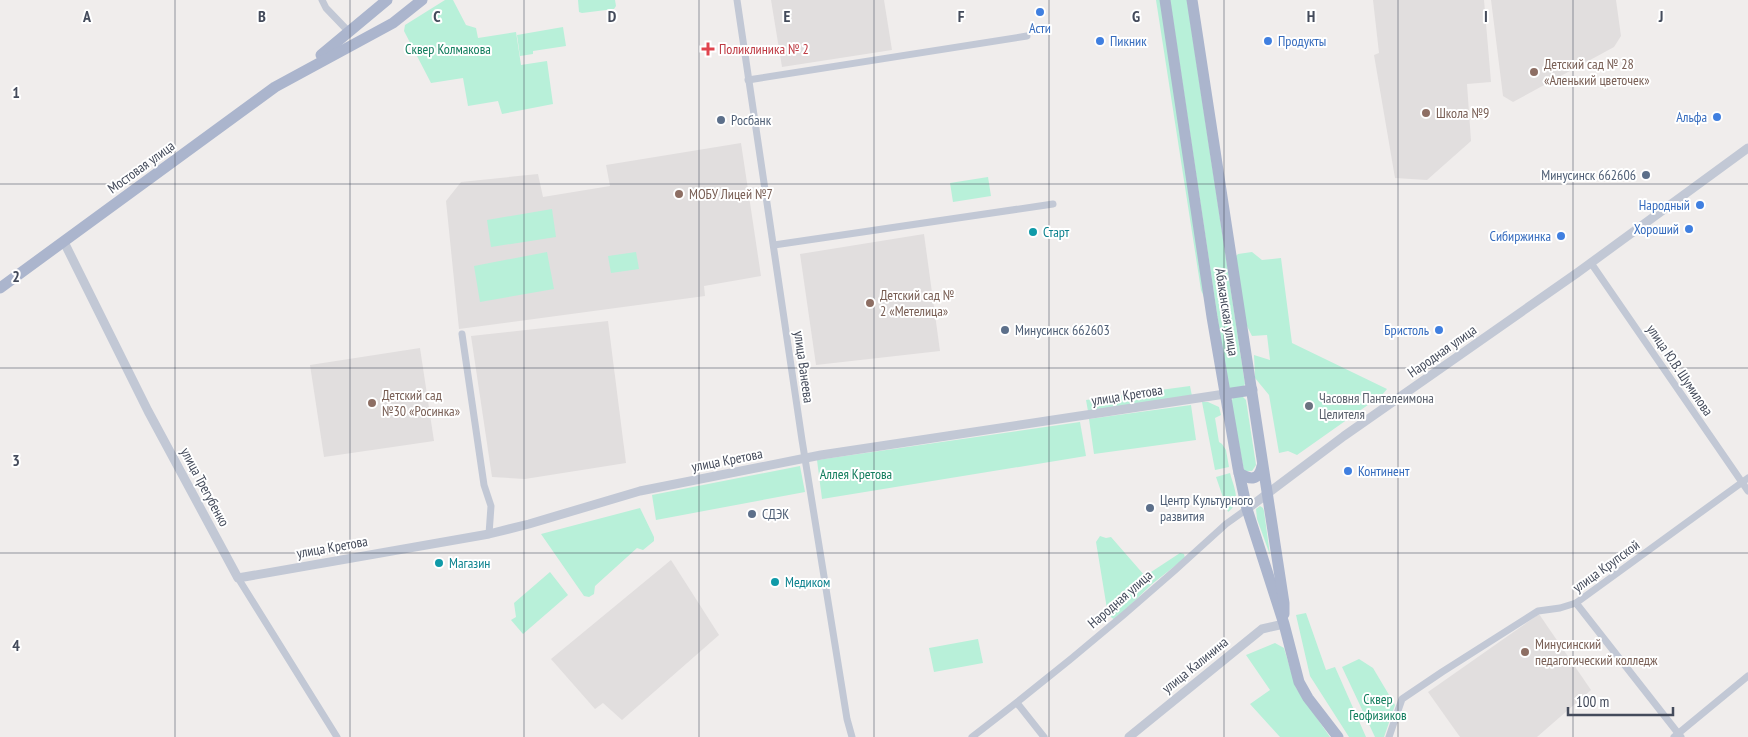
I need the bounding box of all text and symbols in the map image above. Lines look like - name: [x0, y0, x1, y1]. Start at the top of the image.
- text: A: [82, 6, 92, 26]
- text: B: [258, 6, 266, 26]
- text: C: [433, 6, 441, 26]
- text: D: [608, 6, 617, 26]
- text: E: [784, 6, 791, 26]
- text: F: [958, 6, 965, 26]
- marker: Асти: [1034, 6, 1046, 18]
- text: G: [1132, 6, 1140, 26]
- text: H: [1307, 6, 1315, 26]
- text: I: [1484, 6, 1488, 26]
- text: J: [1658, 6, 1663, 26]
- place label: Асти: [1029, 19, 1051, 37]
- place label: Пикник: [1110, 32, 1147, 50]
- place label: Продукты: [1278, 32, 1326, 50]
- marker: Пикник: [1094, 35, 1106, 47]
- marker: Продукты: [1262, 35, 1274, 47]
- park label: Сквер Колмакова: [405, 40, 491, 58]
- place label: Поликлиника № 2: [719, 40, 809, 58]
- marker: Поликлиника № 2: [701, 42, 715, 56]
- place label: Детский сад № 28 «Аленький цветочек»: [1544, 55, 1650, 89]
- marker: Детский сад № 28 «Аленький цветочек»: [1528, 66, 1540, 78]
- text: 1: [12, 82, 20, 102]
- place label: Школа №9: [1436, 104, 1489, 122]
- marker: Школа №9: [1420, 107, 1432, 119]
- place label: Альфа: [1676, 108, 1707, 126]
- place label: Росбанк: [731, 111, 772, 129]
- marker: Альфа: [1711, 111, 1723, 123]
- marker: Росбанк: [715, 114, 727, 126]
- street label: Мостовая улица: [104, 137, 178, 197]
- place label: Минусинск 662606: [1541, 166, 1636, 184]
- marker: Минусинск 662606: [1640, 169, 1652, 181]
- place label: МОБУ Лицей №7: [689, 185, 773, 203]
- marker: МОБУ Лицей №7: [673, 188, 685, 200]
- place label: Народный: [1639, 196, 1690, 214]
- marker: Народный: [1694, 199, 1706, 211]
- place label: Хороший: [1634, 220, 1679, 238]
- place label: Старт: [1043, 223, 1070, 241]
- marker: Хороший: [1683, 223, 1695, 235]
- marker: Старт: [1027, 226, 1039, 238]
- place label: Сибиржинка: [1489, 227, 1551, 245]
- marker: Сибиржинка: [1555, 230, 1567, 242]
- text: 2: [12, 266, 20, 286]
- street label: Абаканская улица: [1211, 267, 1243, 357]
- place label: Детский сад № 2 «Метелица»: [880, 286, 954, 320]
- marker: Детский сад № 2 «Метелица»: [864, 297, 876, 309]
- place label: Минусинск 662603: [1015, 321, 1110, 339]
- place label: Бристоль: [1384, 321, 1429, 339]
- street label: Народная улица: [1404, 321, 1480, 381]
- street label: улица Ю.В. Шумилова: [1643, 321, 1717, 419]
- marker: Минусинск 662603: [999, 324, 1011, 336]
- marker: Бристоль: [1433, 324, 1445, 336]
- street label: улица Ванеева: [790, 330, 818, 404]
- street label: улица Кретова: [1090, 380, 1164, 410]
- place label: Детский сад №30 «Росинка»: [382, 386, 460, 420]
- place label: Часовня Пантелеимона Целителя: [1319, 389, 1434, 423]
- marker: Детский сад №30 «Росинка»: [366, 397, 378, 409]
- marker: Часовня Пантелеимона Целителя: [1303, 400, 1315, 412]
- street label: улица Трегубенко: [177, 444, 233, 530]
- street label: улица Кретова: [690, 444, 764, 476]
- text: 3: [12, 450, 20, 470]
- place label: Континент: [1358, 462, 1410, 480]
- park label: Аллея Кретова: [820, 465, 892, 483]
- marker: Континент: [1342, 465, 1354, 477]
- place label: Центр Культурного развития: [1160, 491, 1253, 525]
- marker: Центр Культурного развития: [1144, 502, 1156, 514]
- place label: СДЭК: [762, 505, 789, 523]
- marker: СДЭК: [746, 508, 758, 520]
- street label: улица Кретова: [295, 532, 369, 562]
- street label: улица Крупской: [1569, 536, 1643, 596]
- place label: Магазин: [449, 554, 490, 572]
- marker: Магазин: [433, 557, 445, 569]
- street label: Народная улица: [1084, 566, 1156, 632]
- place label: Медиком: [785, 573, 830, 591]
- marker: Медиком: [769, 576, 781, 588]
- street label: улица Калинина: [1158, 633, 1232, 697]
- text: 4: [12, 635, 20, 655]
- place label: Минусинский педагогический колледж: [1535, 635, 1658, 669]
- marker: Минусинский педагогический колледж: [1519, 646, 1531, 658]
- scale bar: [1568, 684, 1673, 716]
- park label: Сквер Геофизиков: [1349, 690, 1407, 724]
- text: 100 m: [1576, 692, 1609, 711]

